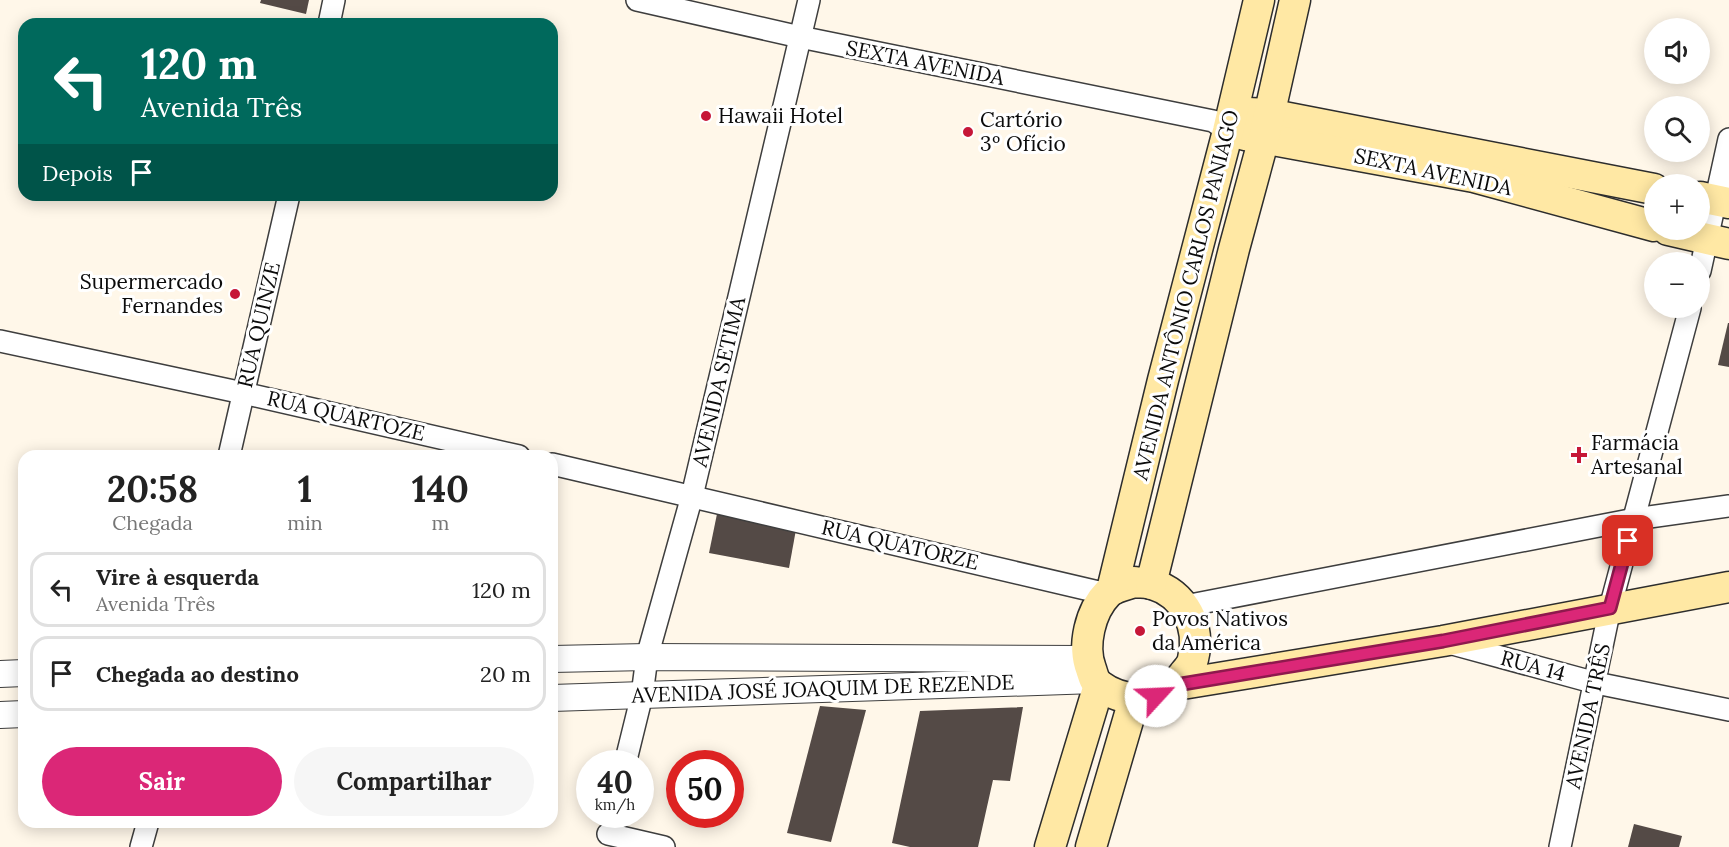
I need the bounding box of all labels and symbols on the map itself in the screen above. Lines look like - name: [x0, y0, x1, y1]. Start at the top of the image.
- street label: SEXTA AVENIDA: [844, 34, 1007, 91]
- place label: Hawaii Hotel: [718, 102, 843, 129]
- place label: Cartório 3º Ofício: [980, 106, 1066, 157]
- street label: AVENIDA ANTÔNIO CARLOS PANIAGO: [1126, 107, 1245, 484]
- marker: Hawaii Hotel: [699, 109, 713, 123]
- marker: Cartório 3º Ofício: [961, 125, 975, 139]
- street label: SEXTA AVENIDA: [1352, 142, 1515, 202]
- street label: RUA QUINZE: [231, 259, 286, 390]
- place label: Supermercado Fernandes: [80, 268, 223, 319]
- marker: Supermercado Fernandes: [228, 287, 242, 301]
- street label: AVENIDA SETIMA: [686, 293, 751, 471]
- street label: RUA QUARTOZE: [265, 384, 428, 447]
- place label: Farmácia Artesanal: [1590, 429, 1683, 480]
- marker: Farmácia Artesanal: [1572, 448, 1586, 462]
- street label: RUA QUATORZE: [819, 513, 981, 576]
- pin: [1602, 515, 1653, 566]
- place label: Povos Nativos da América: [1152, 605, 1288, 656]
- marker: Povos Nativos da América: [1133, 624, 1147, 638]
- street label: AVENIDA TRÊS: [1559, 641, 1616, 792]
- street label: RUA 14: [1498, 644, 1569, 687]
- position arrow: [1124, 664, 1188, 728]
- street label: AVENIDA JOSÉ JOAQUIM DE REZENDE: [630, 668, 1015, 709]
- speed limit sign: 50: [666, 750, 744, 828]

